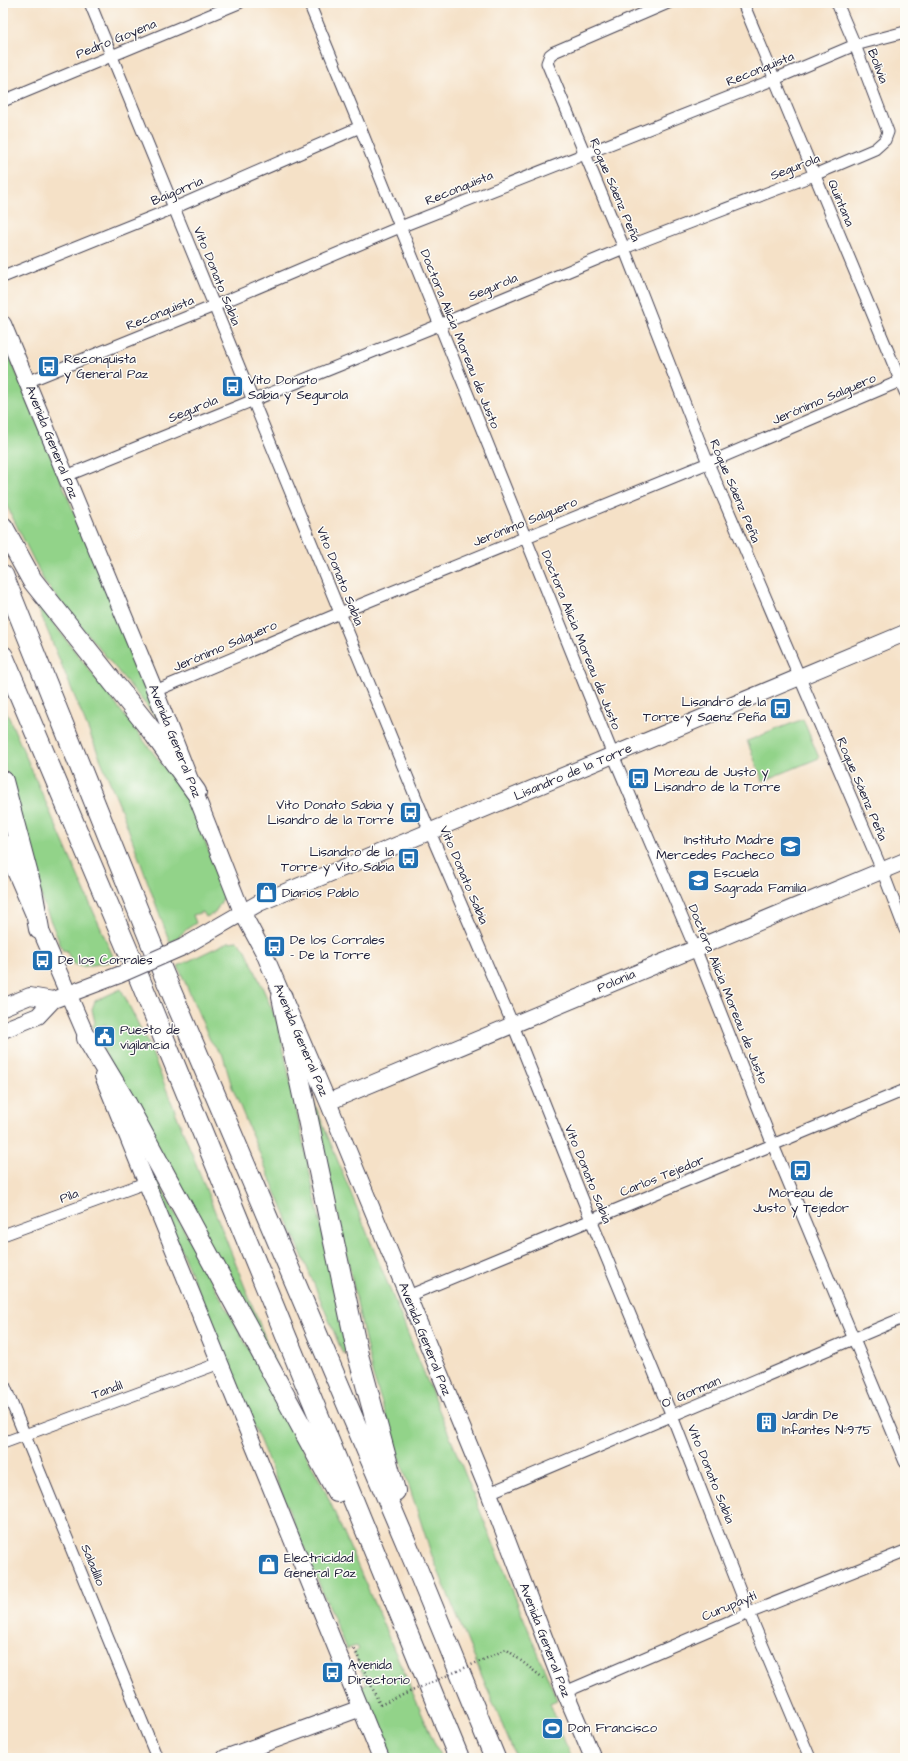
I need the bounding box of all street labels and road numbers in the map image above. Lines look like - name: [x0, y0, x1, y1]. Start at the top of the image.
- street label: Pedro Goyena: [73, 15, 160, 64]
- street label: Bolivia: [863, 46, 893, 86]
- street label: Reconquista: [723, 47, 797, 91]
- street label: Roque Sáenz Peña: [585, 136, 645, 245]
- street label: Segurola: [768, 149, 823, 186]
- street label: Reconquista: [422, 166, 496, 210]
- street label: Baigorria: [148, 172, 206, 211]
- street label: Quintana: [823, 177, 859, 230]
- street label: Vito Donato Sabia: [189, 224, 245, 329]
- street label: Doctora Alicia Moreau de Justo: [416, 247, 505, 432]
- street label: Segurola: [466, 268, 521, 306]
- street label: Reconquista: [123, 291, 197, 335]
- street label: Jerónimo Salguero: [769, 369, 880, 430]
- street label: Avenida General Paz: [21, 383, 83, 502]
- street label: Segurola: [166, 391, 221, 428]
- street label: Roque Sáenz Peña: [705, 437, 765, 546]
- street label: Jerónimo Salguero: [470, 493, 581, 552]
- street label: Vito Donato Sabia: [312, 524, 368, 629]
- street label: Doctora Alicia Moreau de Justo: [537, 548, 626, 733]
- street label: Jerónimo Salguero: [170, 616, 281, 677]
- street label: Avenida General Paz: [144, 682, 206, 801]
- street label: Roque Sáenz Peña: [832, 735, 892, 844]
- street label: Lisandro de la Torre: [511, 739, 635, 805]
- street label: Vito Donato Sabia: [435, 823, 493, 927]
- street label: Doctora Alicia Moreau de Justo: [684, 902, 773, 1087]
- street label: Polonia: [594, 965, 638, 997]
- street label: Avenida General Paz: [269, 981, 333, 1100]
- street label: Vito Donato Sabia: [560, 1122, 616, 1227]
- street label: Carlos Tejedor: [617, 1151, 707, 1201]
- street label: Pila: [57, 1184, 81, 1208]
- street label: Avenida General Paz: [394, 1280, 456, 1399]
- street label: O' Gorman: [659, 1371, 724, 1413]
- street label: Tandil: [89, 1376, 125, 1404]
- street label: Vito Donato Sabia: [683, 1422, 739, 1527]
- street label: Saladillo: [76, 1541, 110, 1589]
- street label: Avenida General Paz: [515, 1580, 575, 1700]
- street label: Curupaytí: [699, 1586, 760, 1626]

